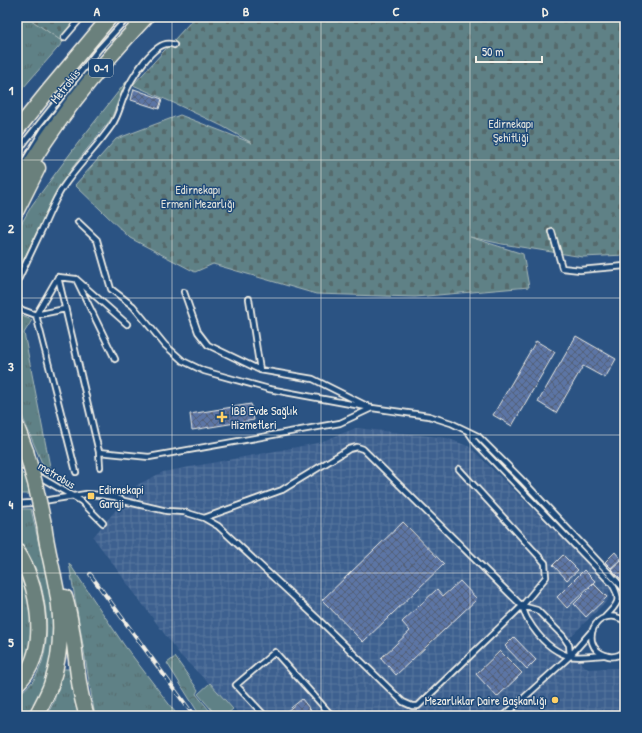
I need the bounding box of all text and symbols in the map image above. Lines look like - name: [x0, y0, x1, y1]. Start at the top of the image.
- text: A: [94, 2, 101, 20]
- text: B: [243, 2, 250, 20]
- text: C: [392, 2, 400, 20]
- text: D: [542, 2, 549, 20]
- scale bar: [476, 38, 542, 64]
- text: 50 m: [482, 43, 503, 60]
- road number: O-1: [89, 59, 113, 77]
- street label: Metrobüs: [46, 65, 84, 107]
- text: 1: [9, 81, 14, 99]
- park label: Edirnekapı Şehitliği: [488, 115, 534, 146]
- park label: Edirnekapı Ermeni Mezarlığı: [161, 181, 235, 212]
- text: 2: [8, 219, 15, 237]
- text: 3: [8, 357, 14, 375]
- place label: İBB Evde Sağlık Hizmetleri: [231, 402, 298, 433]
- marker: İBB Evde Sağlık Hizmetleri: [216, 411, 228, 423]
- street label: metrobus: [35, 457, 79, 493]
- place label: Edirnekapi Garaji: [99, 481, 144, 512]
- marker: Edirnekapi Garaji: [86, 491, 96, 501]
- text: 4: [9, 495, 14, 513]
- text: 5: [8, 633, 14, 651]
- place label: Mezarlıklar Daire Başkanlığı: [425, 692, 547, 709]
- marker: Mezarlıklar Daire Başkanlığı: [550, 695, 560, 705]

